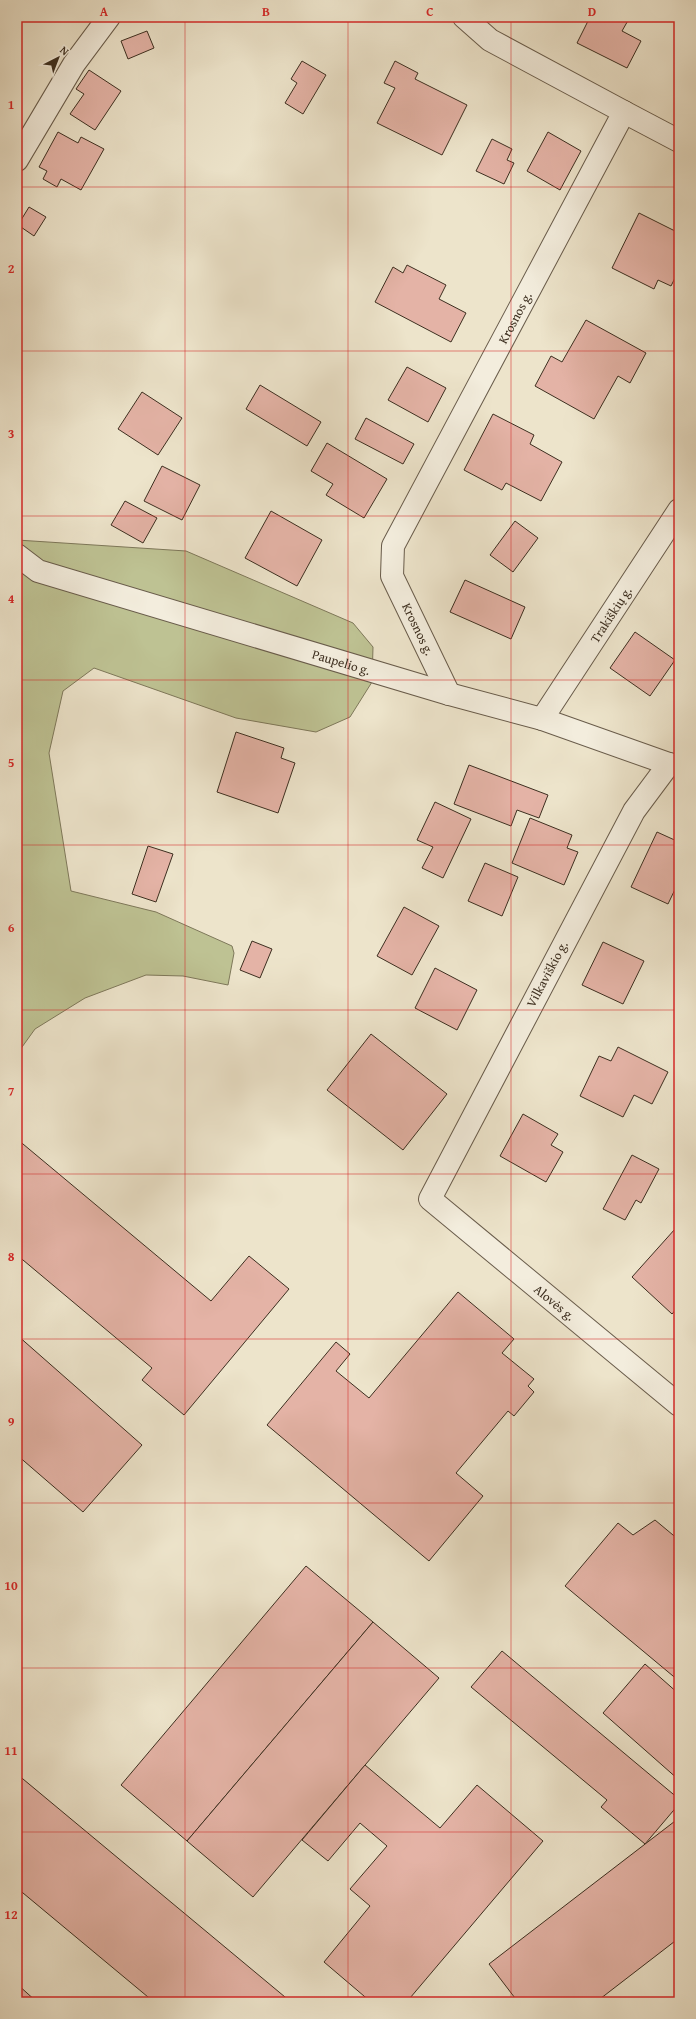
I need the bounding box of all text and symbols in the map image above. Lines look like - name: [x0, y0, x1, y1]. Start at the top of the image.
- text: A: [100, 2, 109, 21]
- text: B: [262, 2, 270, 21]
- text: C: [426, 2, 434, 21]
- text: D: [588, 2, 596, 21]
- north arrow: [38, 38, 78, 78]
- text: N: [57, 42, 73, 59]
- text: 1: [8, 95, 14, 114]
- text: 2: [8, 259, 15, 278]
- street label: Krosnos g.: [493, 288, 536, 347]
- text: 3: [8, 424, 14, 443]
- street label: Trakiškių g.: [585, 583, 636, 646]
- text: 4: [8, 589, 15, 608]
- street label: Krosnos g.: [397, 600, 439, 658]
- street label: Paupelio g.: [310, 644, 373, 679]
- text: 5: [8, 753, 15, 772]
- text: 6: [8, 918, 15, 937]
- street label: Vilkaviškio g.: [521, 937, 573, 1011]
- text: 7: [8, 1082, 15, 1101]
- text: 8: [8, 1247, 15, 1266]
- street label: Alovės g.: [530, 1279, 579, 1325]
- text: 9: [8, 1412, 15, 1431]
- text: 10: [4, 1576, 18, 1595]
- text: 11: [4, 1741, 18, 1760]
- text: 12: [4, 1905, 18, 1924]

